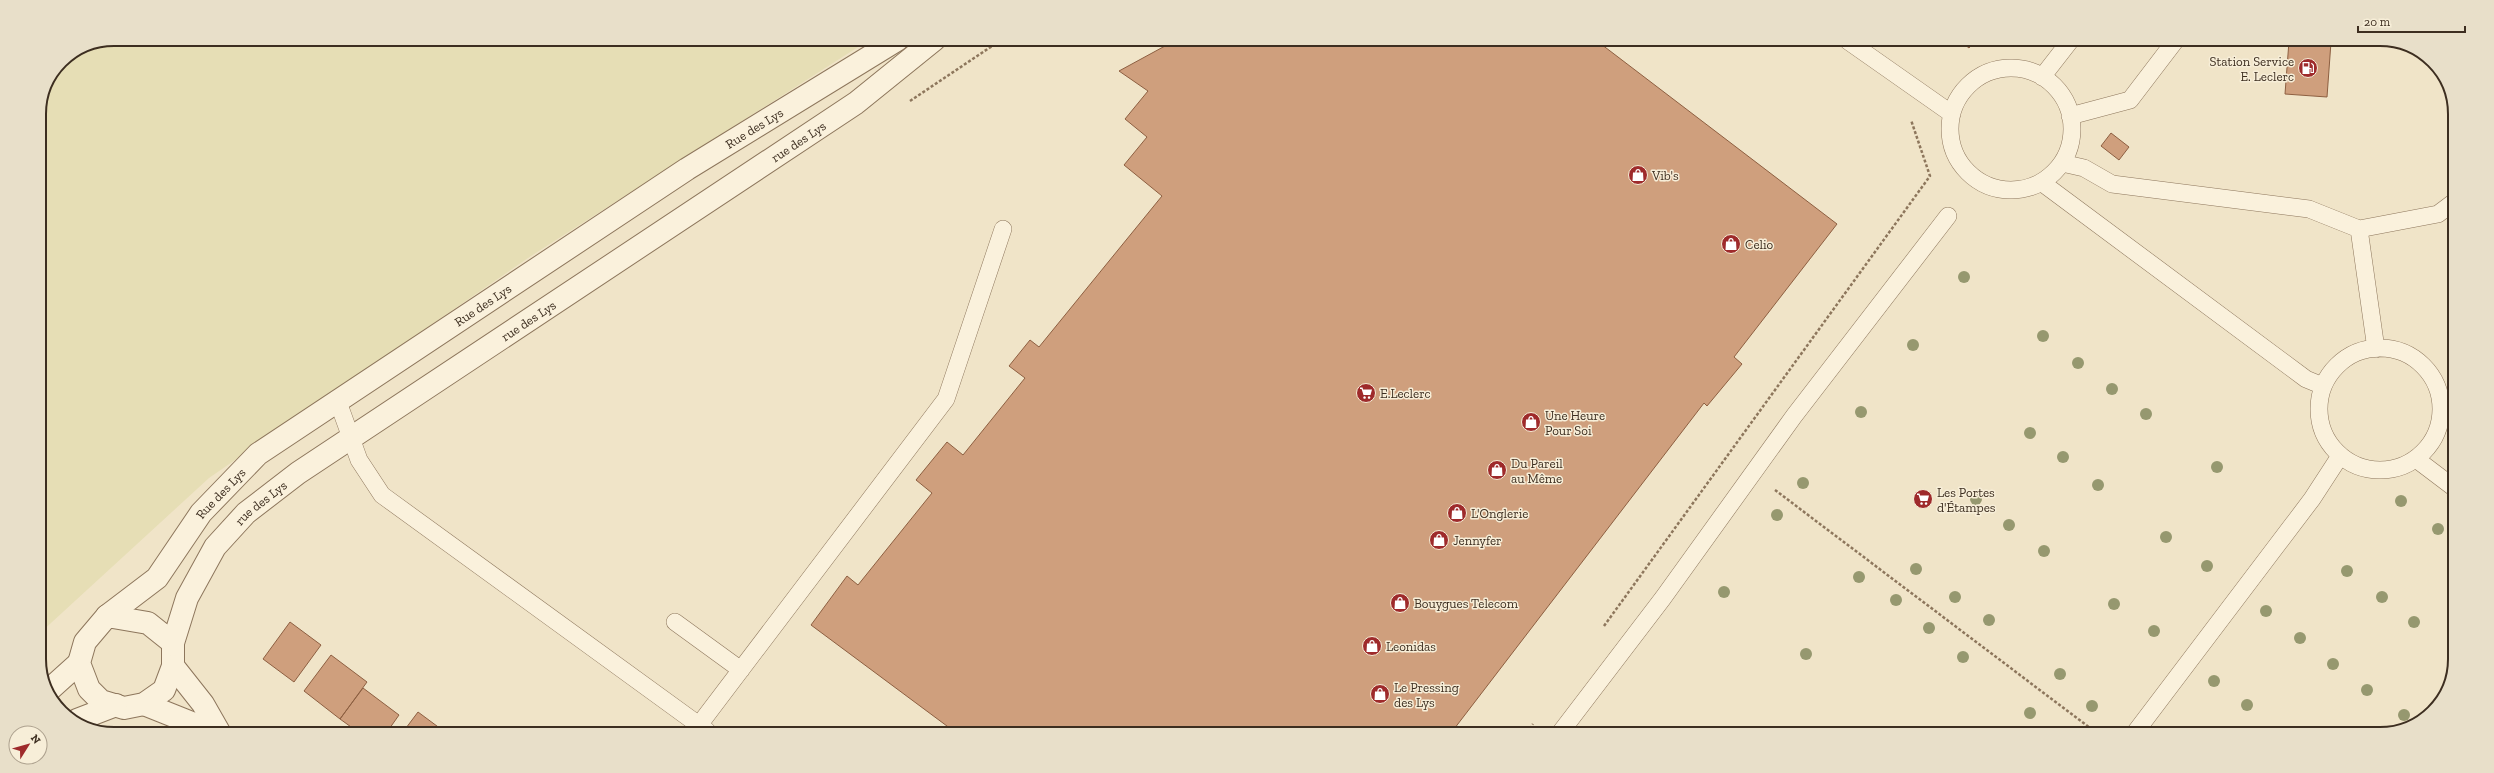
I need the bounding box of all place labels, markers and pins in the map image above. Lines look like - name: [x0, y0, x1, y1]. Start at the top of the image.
- place label: Station Service E. Leclerc: [2210, 54, 2294, 84]
- fuel station icon: Station Service E. Leclerc: [2297, 57, 2319, 79]
- shop icon: Vib's: [1627, 164, 1649, 186]
- place label: Vib's: [1651, 168, 1679, 183]
- shop icon: Celio: [1720, 233, 1742, 255]
- place label: Celio: [1745, 237, 1774, 252]
- supermarket icon: E.Leclerc: [1355, 382, 1377, 404]
- place label: E.Leclerc: [1380, 386, 1431, 401]
- place label: Une Heure Pour Soi: [1545, 408, 1605, 438]
- shop icon: Une Heure Pour Soi: [1520, 411, 1542, 433]
- place label: Du Pareil au Même: [1511, 456, 1563, 486]
- shop icon: Du Pareil au Même: [1486, 459, 1508, 481]
- place label: Les Portes d'Étampes: [1937, 485, 1996, 515]
- supermarket icon: Les Portes d'Étampes: [1912, 488, 1934, 510]
- shop icon: L'Onglerie: [1446, 502, 1468, 524]
- place label: L'Onglerie: [1471, 506, 1528, 521]
- shop icon: Jennyfer: [1428, 529, 1450, 551]
- place label: Jennyfer: [1453, 533, 1502, 548]
- shop icon: Bouygues Telecom: [1389, 592, 1411, 614]
- place label: Bouygues Telecom: [1414, 596, 1519, 611]
- shop icon: Leonidas: [1361, 635, 1383, 657]
- place label: Leonidas: [1386, 639, 1436, 654]
- place label: Le Pressing des Lys: [1394, 680, 1459, 710]
- shop icon: Le Pressing des Lys: [1369, 683, 1391, 705]

